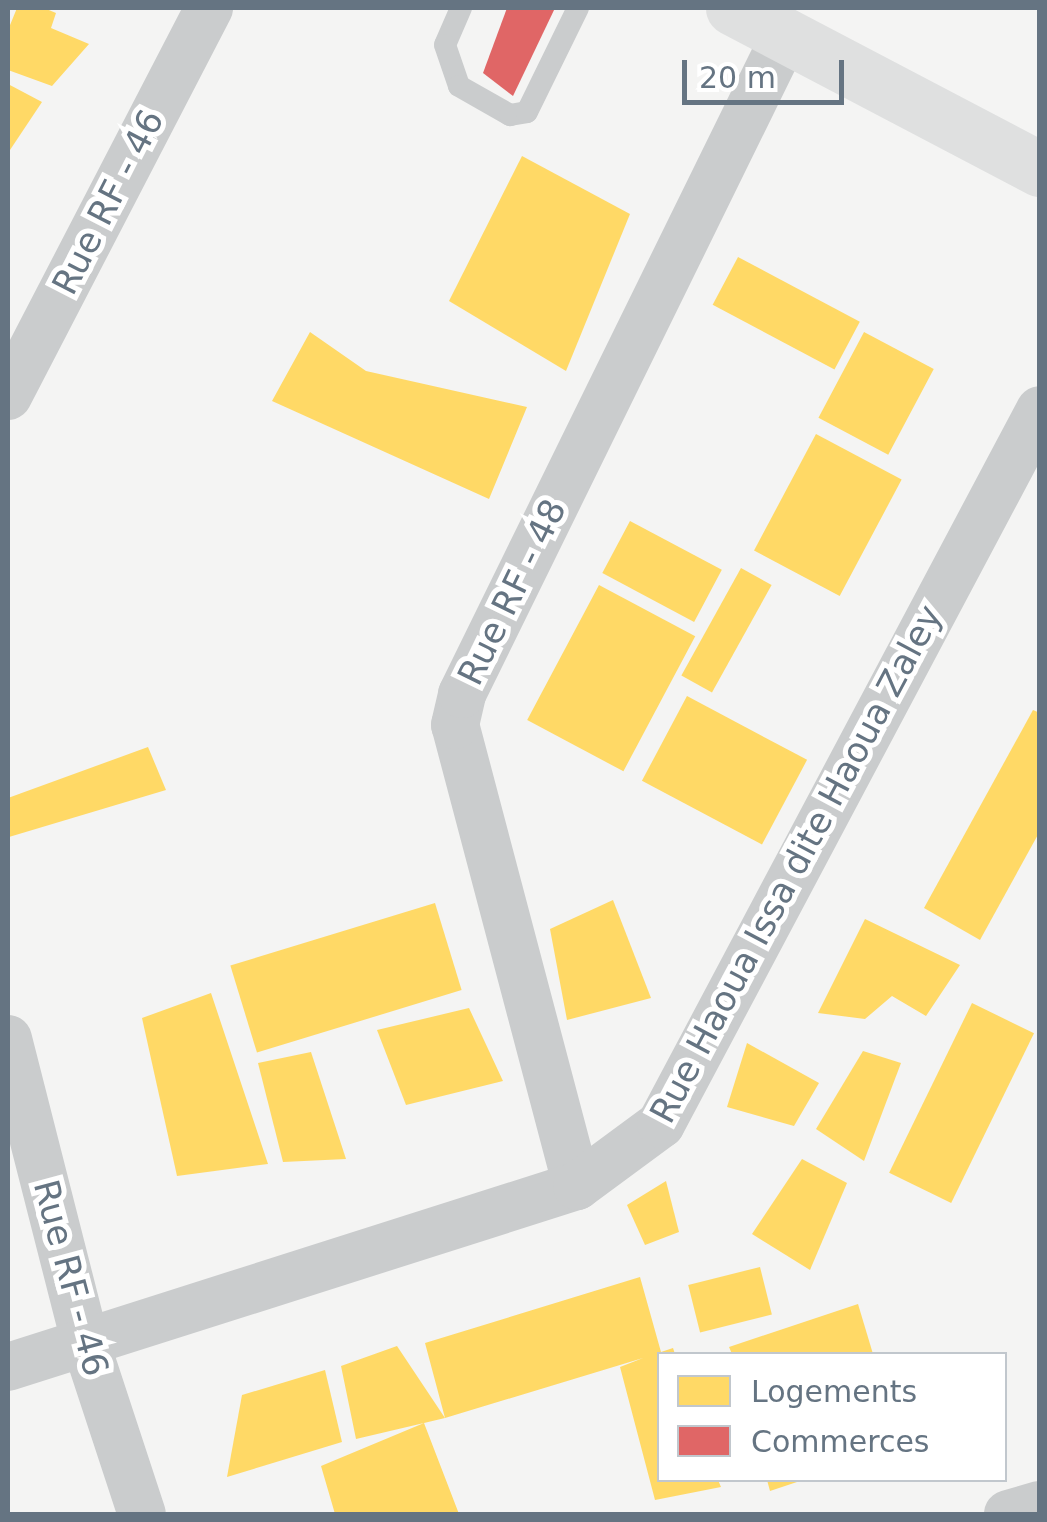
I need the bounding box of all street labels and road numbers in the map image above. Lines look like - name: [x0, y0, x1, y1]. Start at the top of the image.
- street label: Rue RF - 46: [44, 103, 172, 301]
- street label: Rue RF - 48: [449, 492, 575, 692]
- street label: Rue Haoua Issa dite Haoua Zaley: [641, 598, 951, 1130]
- street label: Rue RF - 46: [25, 1175, 117, 1381]

